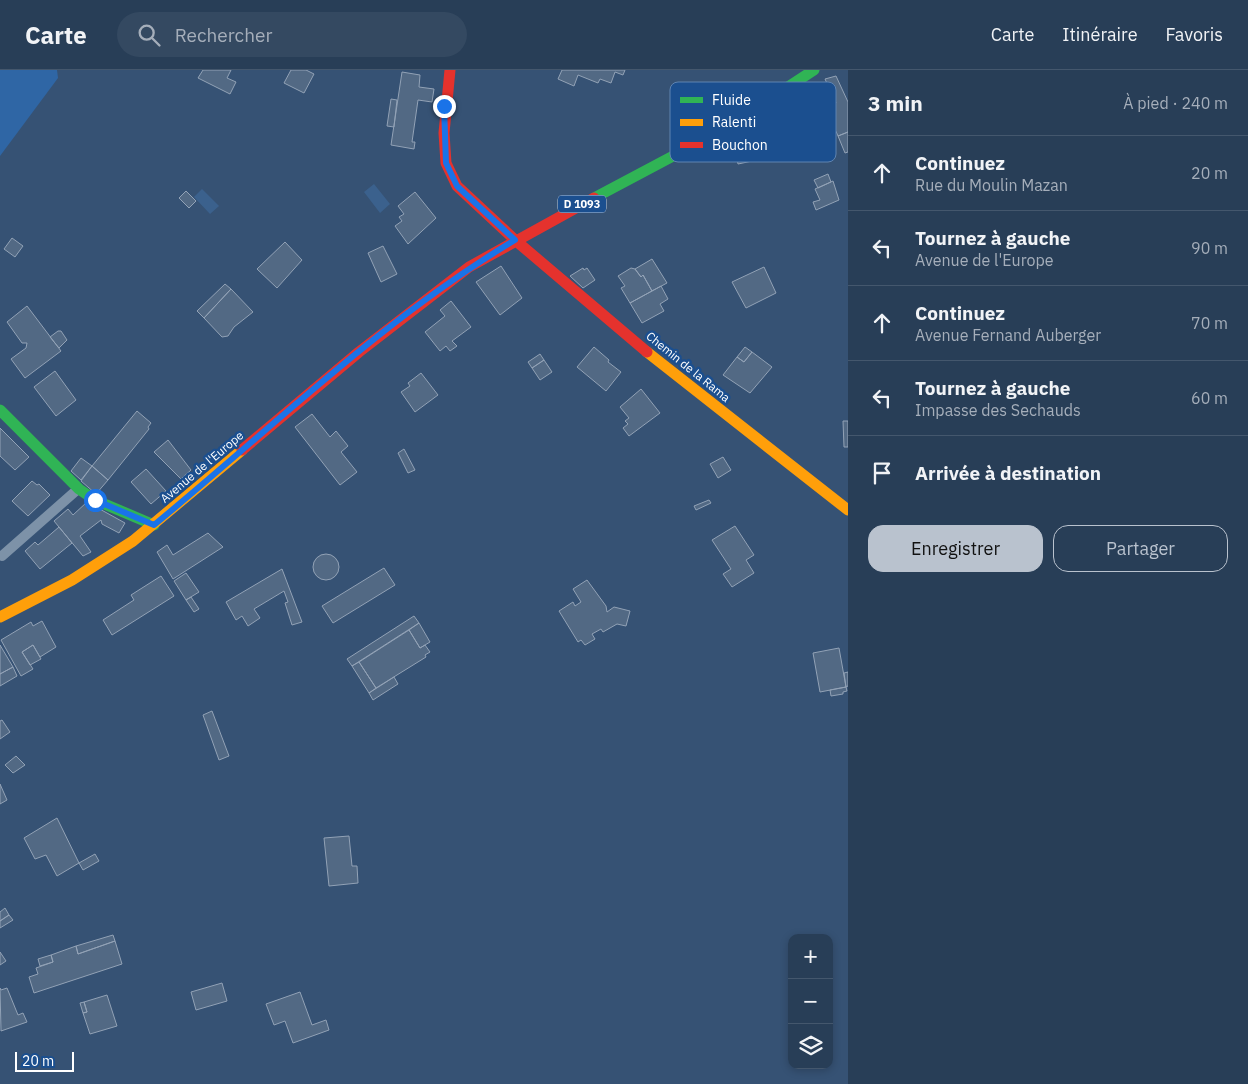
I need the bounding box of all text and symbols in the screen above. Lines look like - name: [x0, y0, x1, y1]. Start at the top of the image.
- search box: [117, 12, 467, 57]
- text: Carte: [25, 19, 87, 51]
- icon: search: [135, 21, 163, 49]
- text: Rechercher: [175, 23, 272, 47]
- text: Carte: [991, 23, 1034, 46]
- text: Itinéraire: [1062, 23, 1138, 46]
- text: Favoris: [1166, 23, 1223, 46]
- legend: [670, 82, 836, 162]
- text: 3 min: [868, 89, 923, 117]
- text: Fluide: [712, 91, 751, 109]
- text: À pied · 240 m: [1123, 93, 1228, 113]
- route end: [433, 95, 456, 118]
- text: Ralenti: [712, 113, 756, 131]
- text: Bouchon: [712, 136, 768, 154]
- text: Continuez: [915, 151, 1005, 175]
- icon: ahead: [868, 159, 896, 187]
- text: 20 m: [1191, 163, 1228, 183]
- text: Rue du Moulin Mazan: [915, 175, 1068, 195]
- road number: D 1093: [558, 196, 606, 212]
- text: Tournez à gauche: [915, 226, 1071, 250]
- icon: left: [868, 234, 896, 262]
- text: 90 m: [1191, 238, 1228, 258]
- text: Avenue de l'Europe: [915, 250, 1054, 270]
- text: Continuez: [915, 301, 1005, 325]
- icon: ahead: [868, 309, 896, 337]
- text: 70 m: [1191, 313, 1228, 333]
- text: Avenue Fernand Auberger: [915, 325, 1101, 345]
- street label: Chemin de la Rama: [643, 328, 734, 405]
- text: Tournez à gauche: [915, 376, 1071, 400]
- icon: left: [868, 384, 896, 412]
- text: 60 m: [1191, 388, 1228, 408]
- text: Impasse des Sechauds: [915, 400, 1081, 420]
- street label: Avenue de l'Europe: [157, 427, 247, 506]
- icon: arrive: [868, 459, 896, 487]
- text: Arrivée à destination: [915, 461, 1101, 485]
- route start: [84, 489, 107, 512]
- button: Enregistrer: [868, 525, 1043, 572]
- button: Partager: [1053, 525, 1228, 572]
- map controls: [788, 934, 833, 1069]
- button: +: [788, 934, 833, 979]
- button: −: [788, 979, 833, 1024]
- button: layers: [788, 1024, 833, 1069]
- scale bar: [15, 1049, 74, 1072]
- text: 20 m: [22, 1052, 54, 1070]

